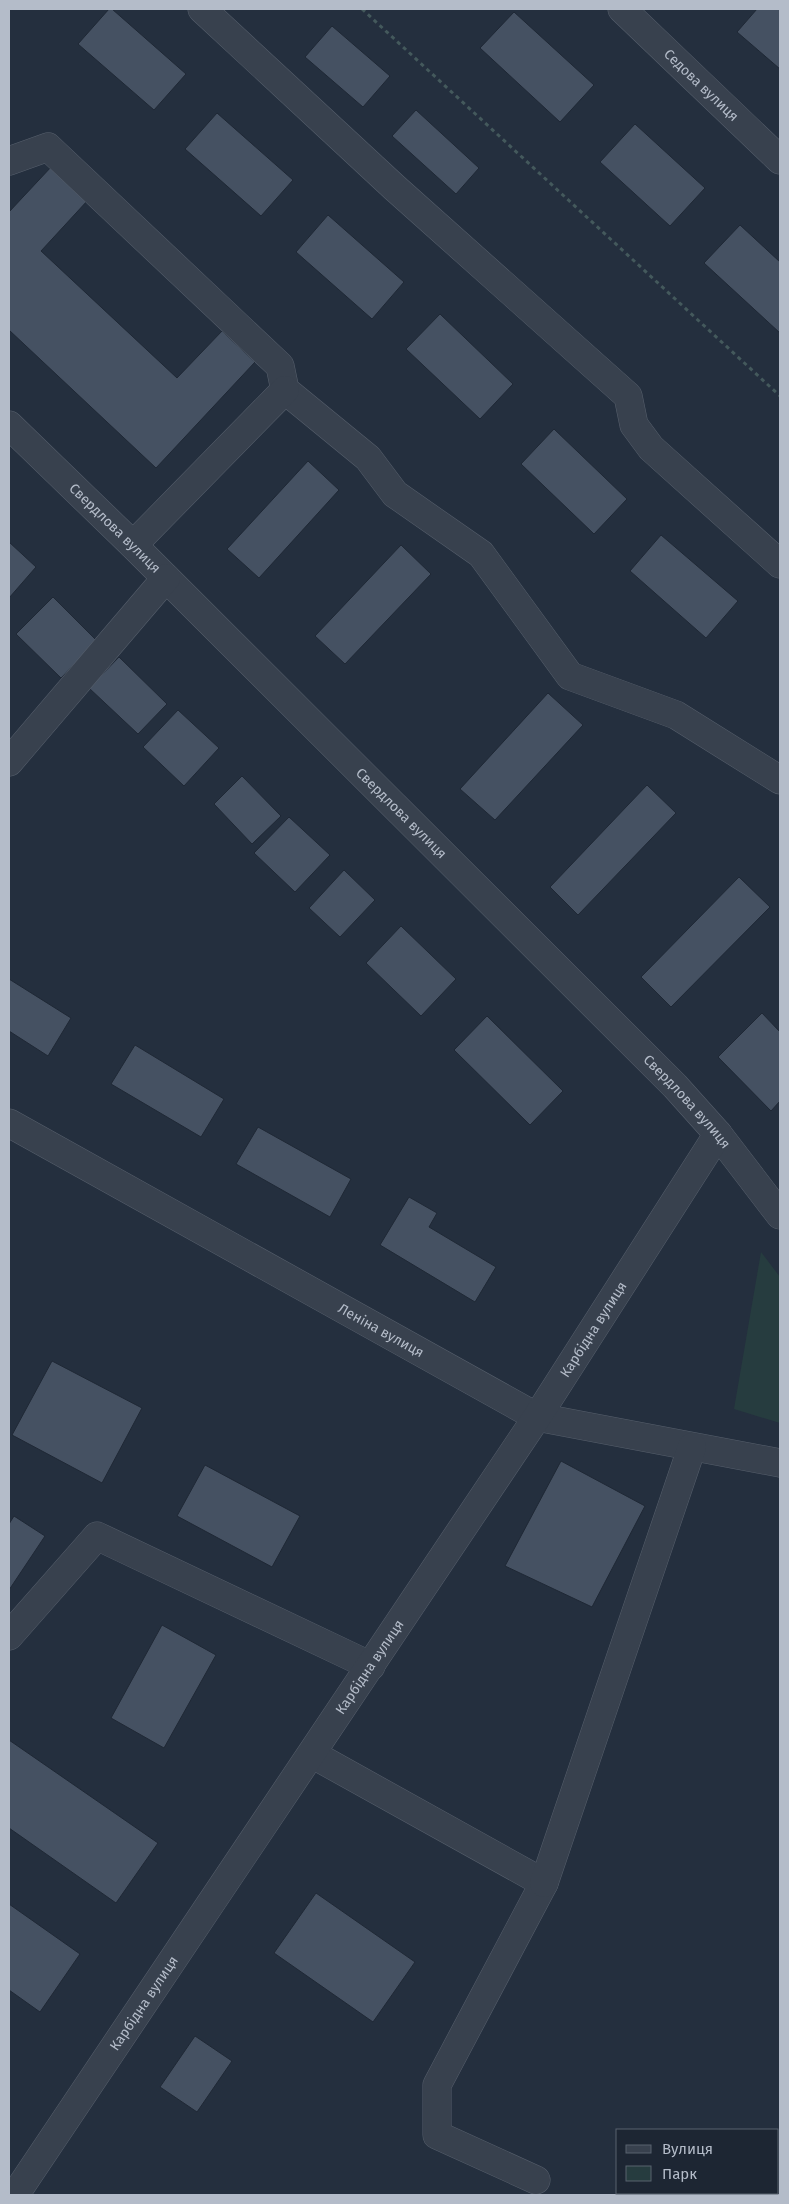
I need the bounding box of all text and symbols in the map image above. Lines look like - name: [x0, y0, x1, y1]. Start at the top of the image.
- street label: Седова вулиця: [660, 46, 742, 125]
- street label: Свердлова вулиця: [65, 480, 164, 577]
- street label: Свердлова вулиця: [352, 765, 450, 862]
- street label: Свердлова вулиця: [640, 1051, 734, 1152]
- street label: Карбідна вулиця: [557, 1278, 630, 1381]
- street label: Леніна вулиця: [335, 1300, 427, 1361]
- street label: Карбідна вулиця: [332, 1617, 408, 1718]
- street label: Карбідна вулиця: [106, 1953, 182, 2054]
- legend: [616, 2129, 779, 2194]
- text: Вулиця: [662, 2140, 713, 2158]
- text: Парк: [662, 2165, 697, 2183]

